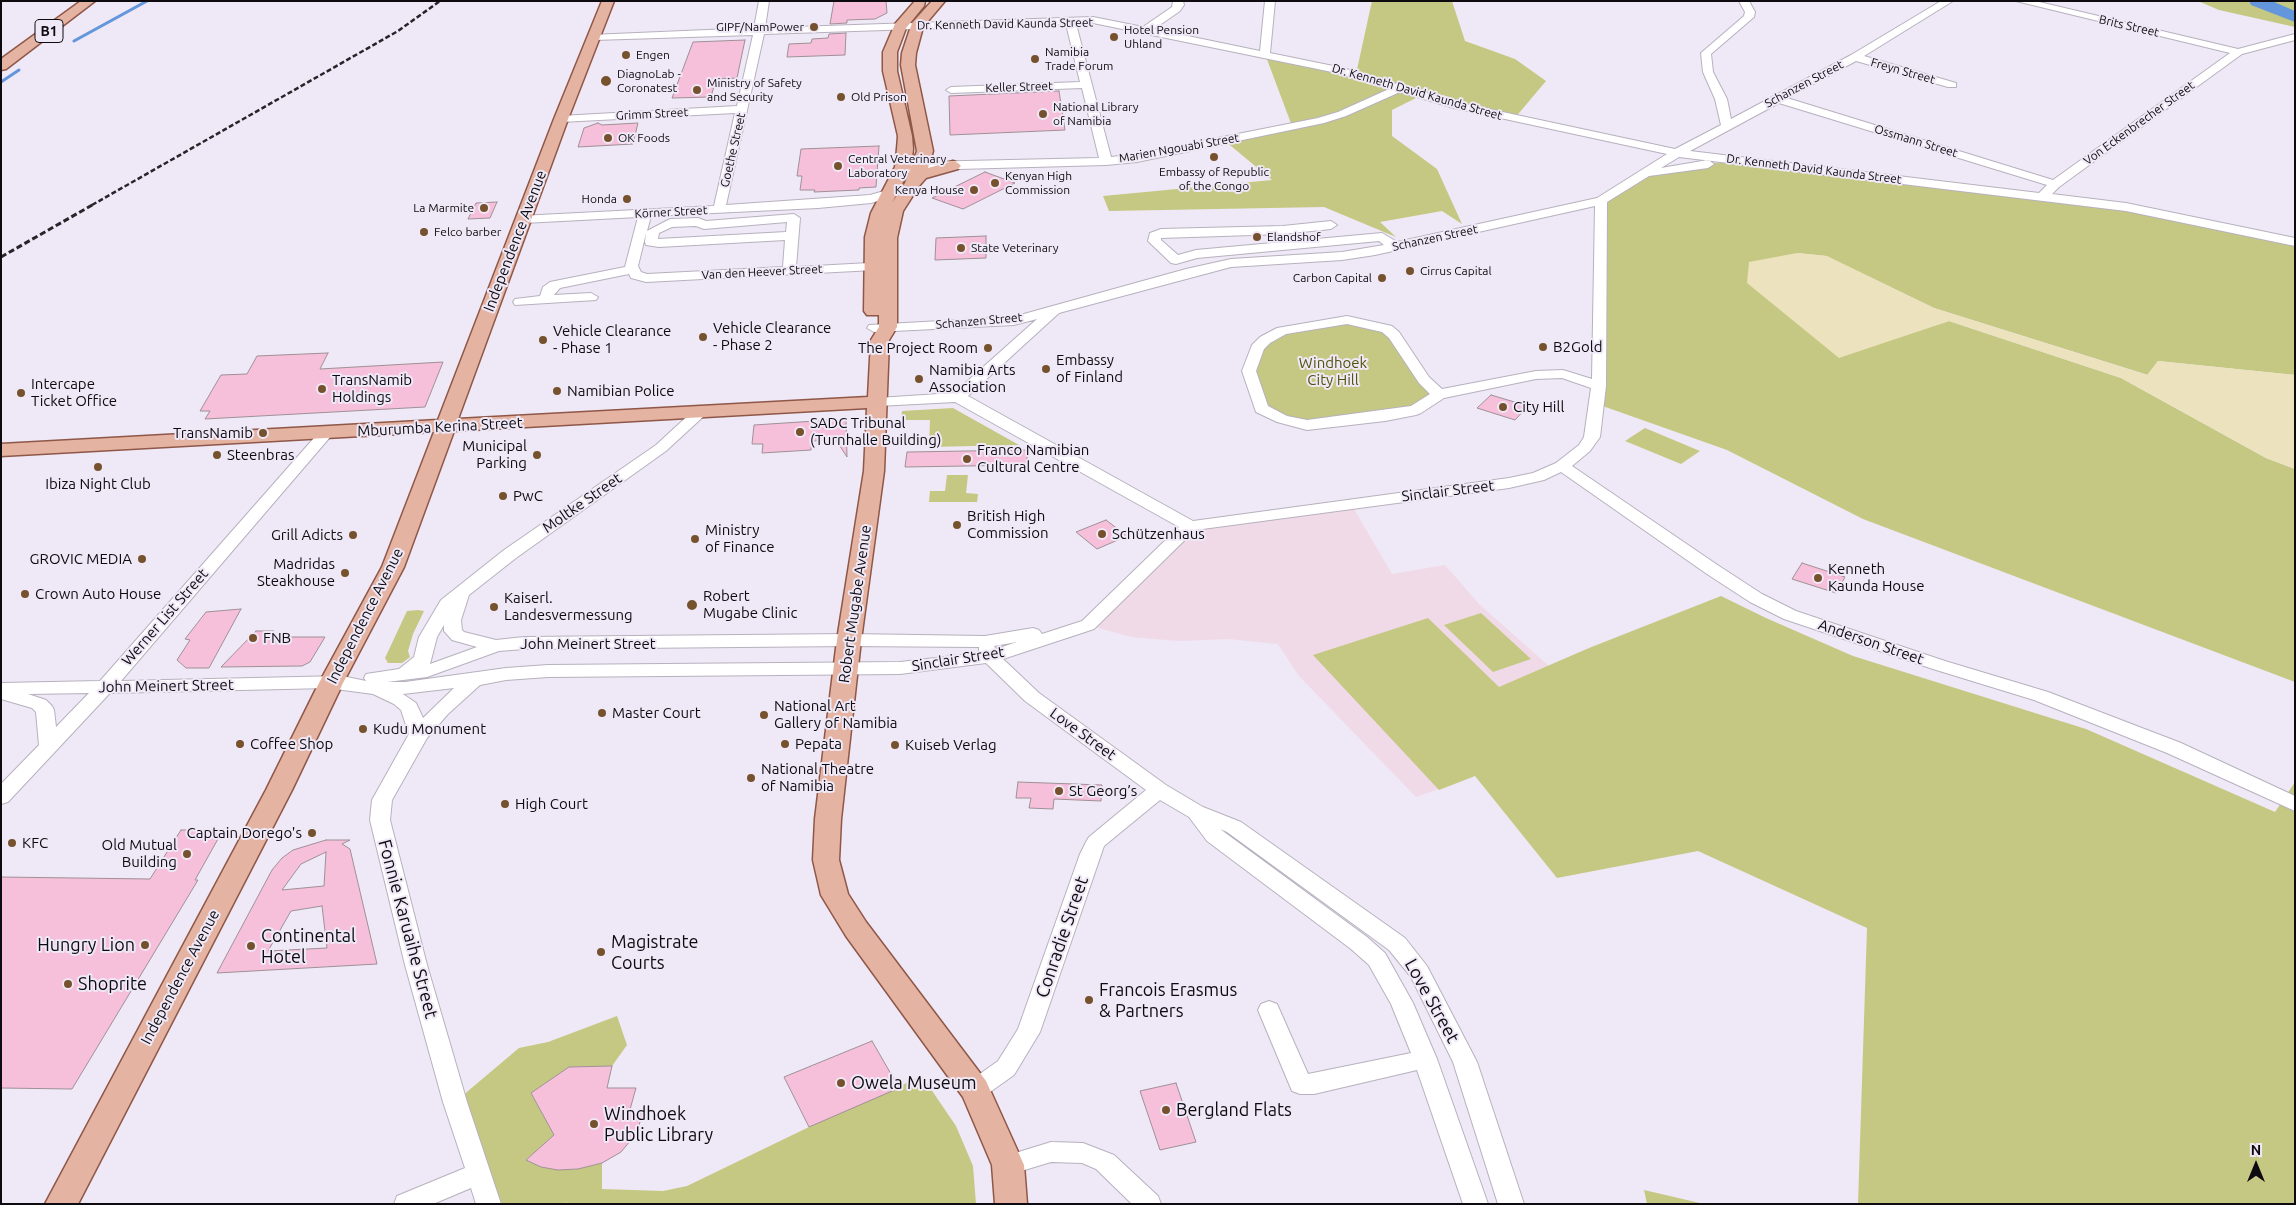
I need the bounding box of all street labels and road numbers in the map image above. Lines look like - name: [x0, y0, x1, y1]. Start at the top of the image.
- street label: Brits Street: [2098, 12, 2160, 40]
- street label: Dr. Kenneth David Kaunda Street: [917, 15, 1093, 33]
- road number: B1: [35, 20, 63, 42]
- street label: Freyn Street: [1869, 55, 1937, 87]
- street label: Schanzen Street: [1762, 57, 1846, 111]
- street label: Dr. Kenneth David Kaunda Street: [1330, 61, 1504, 123]
- street label: Von Eckenbrecher Street: [2081, 78, 2197, 168]
- street label: Keller Street: [985, 79, 1053, 95]
- street label: Grimm Street: [615, 105, 689, 123]
- street label: Goethe Street: [717, 111, 749, 189]
- street label: Ossmann Street: [1873, 122, 1959, 160]
- street label: Marien Ngouabi Street: [1118, 130, 1240, 166]
- street label: Dr. Kenneth David Kaunda Street: [1726, 151, 1902, 187]
- street label: Independence Avenue: [480, 168, 550, 314]
- street label: Körner Street: [634, 203, 708, 221]
- street label: Schanzen Street: [1391, 222, 1479, 254]
- street label: Van den Heever Street: [701, 262, 823, 282]
- street label: Schanzen Street: [935, 310, 1023, 332]
- street label: Mburumba Kerina Street: [357, 414, 523, 440]
- street label: Moltke Street: [539, 469, 625, 537]
- street label: Sinclair Street: [1401, 476, 1495, 506]
- street label: Robert Mugabe Avenue: [835, 524, 875, 684]
- street label: Independence Avenue: [323, 545, 407, 687]
- street label: Werner List Street: [118, 565, 212, 669]
- street label: Anderson Street: [1816, 616, 1926, 668]
- street label: John Meinert Street: [520, 635, 656, 653]
- street label: Sinclair Street: [910, 643, 1006, 675]
- street label: John Meinert Street: [98, 676, 234, 696]
- street label: Love Street: [1046, 704, 1120, 764]
- street label: Fonnie Karuaihe Street: [374, 837, 442, 1021]
- street label: Conradie Street: [1031, 873, 1093, 1001]
- street label: Independence Avenue: [137, 907, 223, 1047]
- street label: Love Street: [1400, 955, 1464, 1047]

